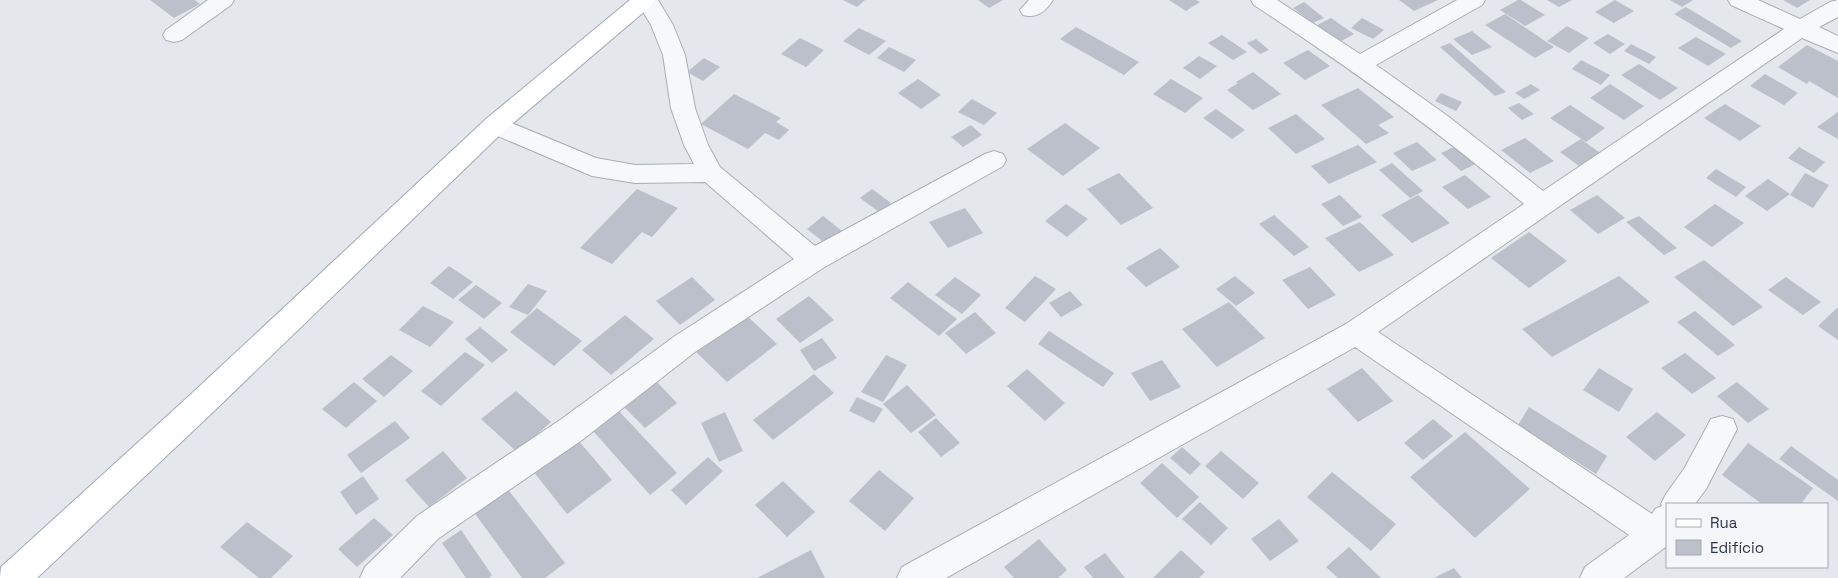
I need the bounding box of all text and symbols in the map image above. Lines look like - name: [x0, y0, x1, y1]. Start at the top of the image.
- legend: [1666, 503, 1828, 568]
- text: Rua: [1710, 513, 1738, 532]
- text: Edifício: [1710, 538, 1764, 557]

